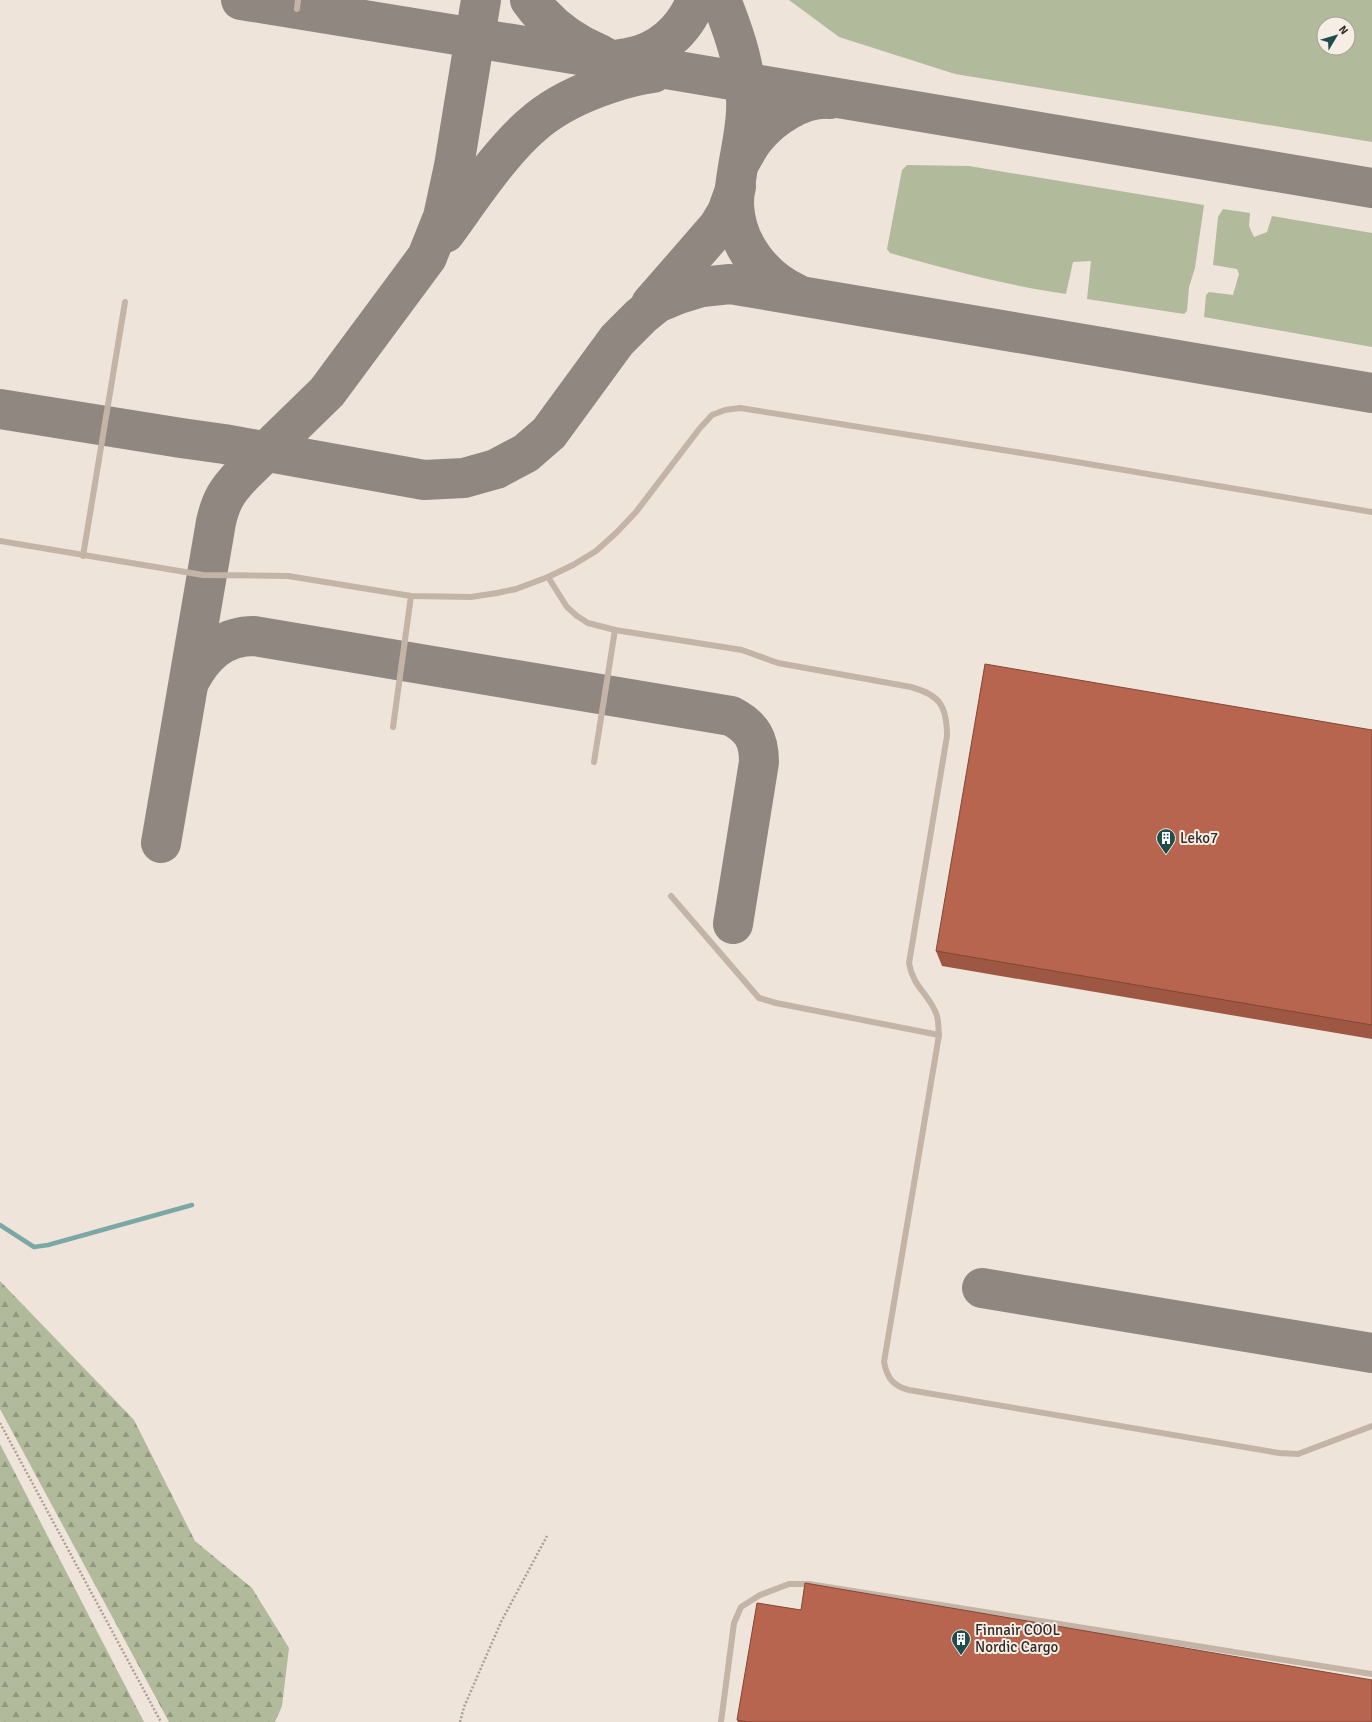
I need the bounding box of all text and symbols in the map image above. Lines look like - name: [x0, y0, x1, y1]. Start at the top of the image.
- north arrow: [1316, 16, 1356, 56]
- text: N: [1336, 23, 1351, 37]
- building icon: Leko7: [1155, 827, 1177, 855]
- place label: Leko7: [1180, 829, 1218, 847]
- place label: Finnair COOL Nordic Cargo: [975, 1621, 1060, 1656]
- building icon: Finnair COOL Nordic Cargo: [950, 1628, 972, 1656]

